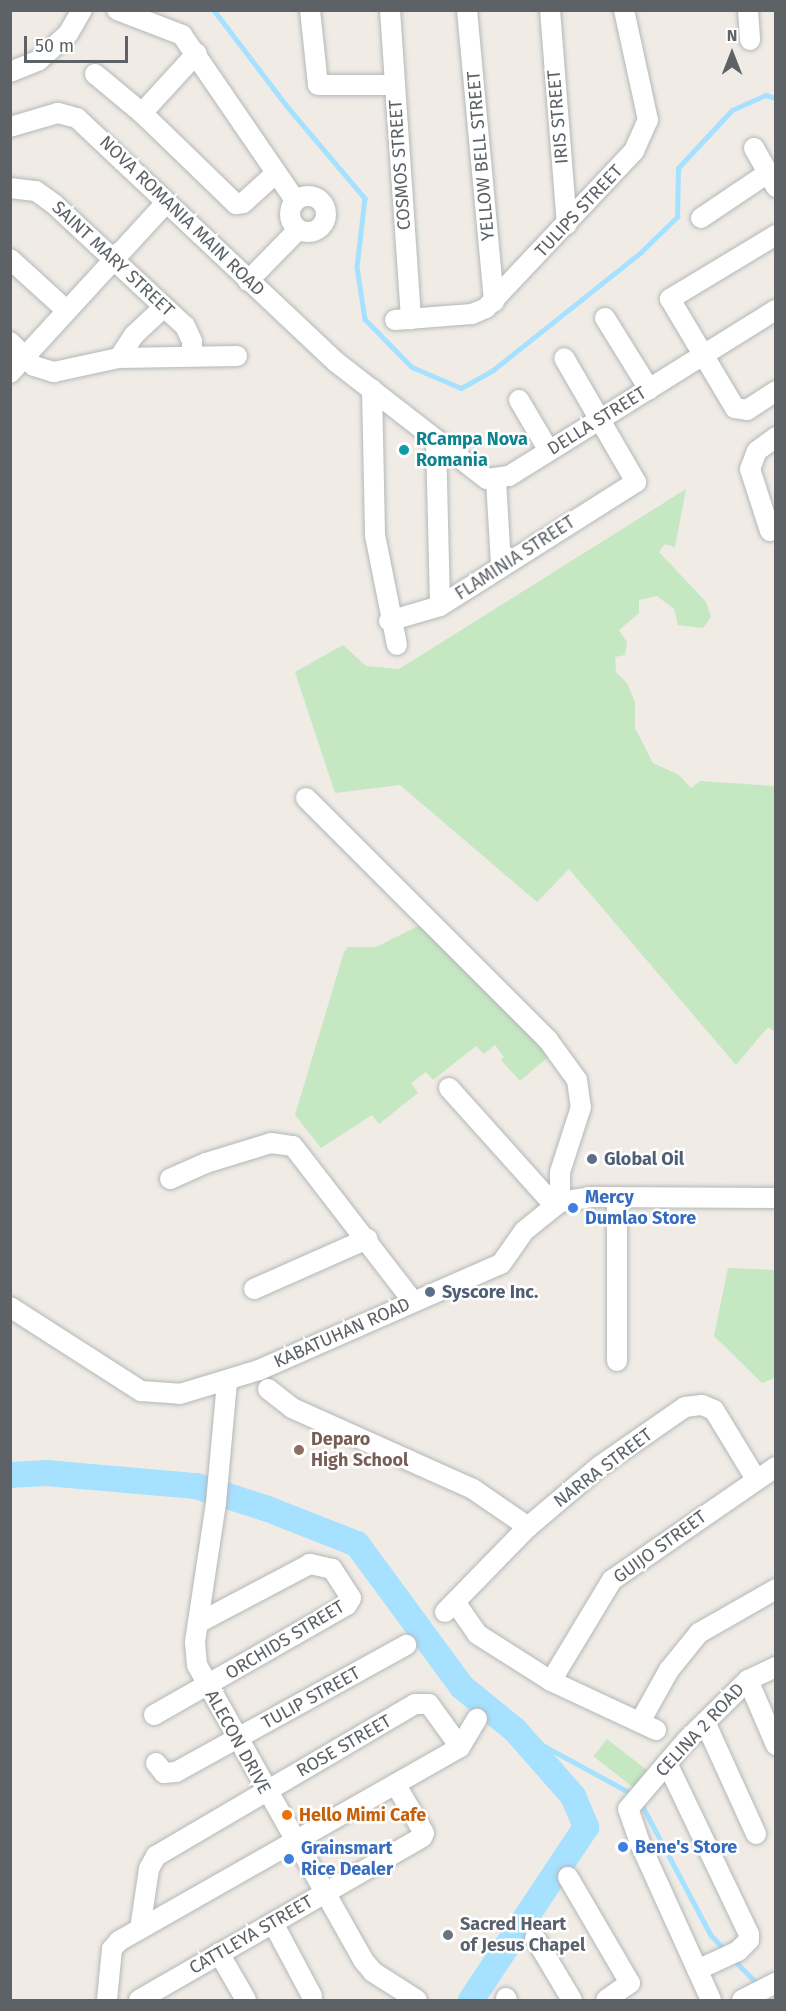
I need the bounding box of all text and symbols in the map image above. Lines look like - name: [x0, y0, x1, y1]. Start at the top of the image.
- scale bar: [27, 24, 130, 62]
- north arrow: [702, 24, 762, 84]
- text: N: [727, 26, 737, 45]
- text: 50 m: [35, 35, 74, 57]
- street label: IRIS STREET: [543, 69, 573, 165]
- street label: YELLOW BELL STREET: [463, 70, 499, 242]
- street label: COSMOS STREET: [385, 99, 415, 231]
- street label: NOVA ROMANIA MAIN ROAD: [95, 131, 269, 301]
- street label: TULIPS STREET: [531, 160, 627, 262]
- street label: SAINT MARY STREET: [47, 197, 179, 321]
- street label: DELLA STREET: [544, 382, 650, 460]
- place label: RCampa Nova Romania: [416, 429, 528, 472]
- marker: RCampa Nova Romania: [397, 443, 411, 457]
- street label: FLAMINIA STREET: [451, 511, 579, 605]
- place label: Global Oil: [604, 1148, 684, 1170]
- marker: Global Oil: [585, 1152, 599, 1166]
- place label: Mercy Dumlao Store: [585, 1187, 696, 1230]
- marker: Mercy Dumlao Store: [566, 1201, 580, 1215]
- place label: Syscore Inc.: [442, 1281, 538, 1303]
- marker: Syscore Inc.: [423, 1285, 437, 1299]
- street label: KABATUHAN ROAD: [270, 1293, 414, 1373]
- street label: NARRA STREET: [550, 1424, 656, 1512]
- place label: Deparo High School: [311, 1429, 408, 1472]
- marker: Deparo High School: [292, 1443, 306, 1457]
- street label: GUIJO STREET: [609, 1506, 711, 1588]
- street label: ORCHIDS STREET: [222, 1596, 348, 1684]
- street label: TULIP STREET: [258, 1662, 364, 1734]
- street label: CELINA 2 ROAD: [651, 1679, 749, 1781]
- street label: ALECON DRIVE: [201, 1686, 275, 1798]
- street label: ROSE STREET: [293, 1710, 395, 1782]
- place label: Hello Mimi Cafe: [299, 1804, 426, 1826]
- marker: Hello Mimi Cafe: [280, 1808, 294, 1822]
- place label: Bene's Store: [635, 1836, 737, 1858]
- place label: Grainsmart Rice Dealer: [301, 1838, 393, 1880]
- marker: Bene's Store: [616, 1840, 630, 1854]
- marker: Grainsmart Rice Dealer: [282, 1852, 296, 1866]
- street label: CATTLEYA STREET: [185, 1891, 317, 1979]
- place label: Sacred Heart of Jesus Chapel: [460, 1914, 585, 1956]
- marker: Sacred Heart of Jesus Chapel: [441, 1928, 455, 1942]

